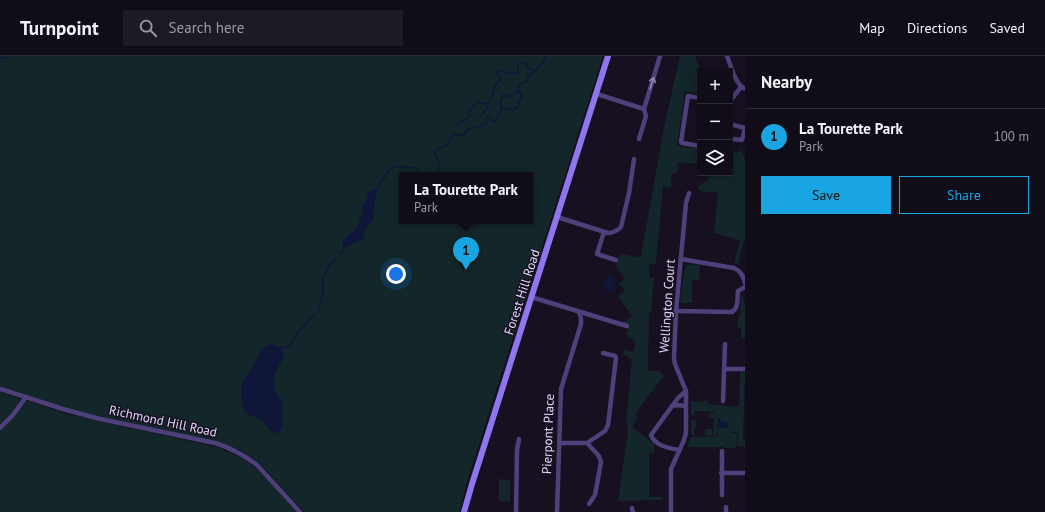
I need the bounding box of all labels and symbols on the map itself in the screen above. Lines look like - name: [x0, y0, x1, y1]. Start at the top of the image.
- one-way arrow: [649, 77, 657, 89]
- pin: 1: [453, 237, 479, 270]
- street label: Forest Hill Road: [500, 247, 544, 337]
- street label: Wellington Court: [655, 258, 679, 353]
- your location: [386, 264, 406, 284]
- street label: Pierpont Place: [538, 394, 558, 474]
- street label: Richmond Hill Road: [107, 401, 219, 441]

